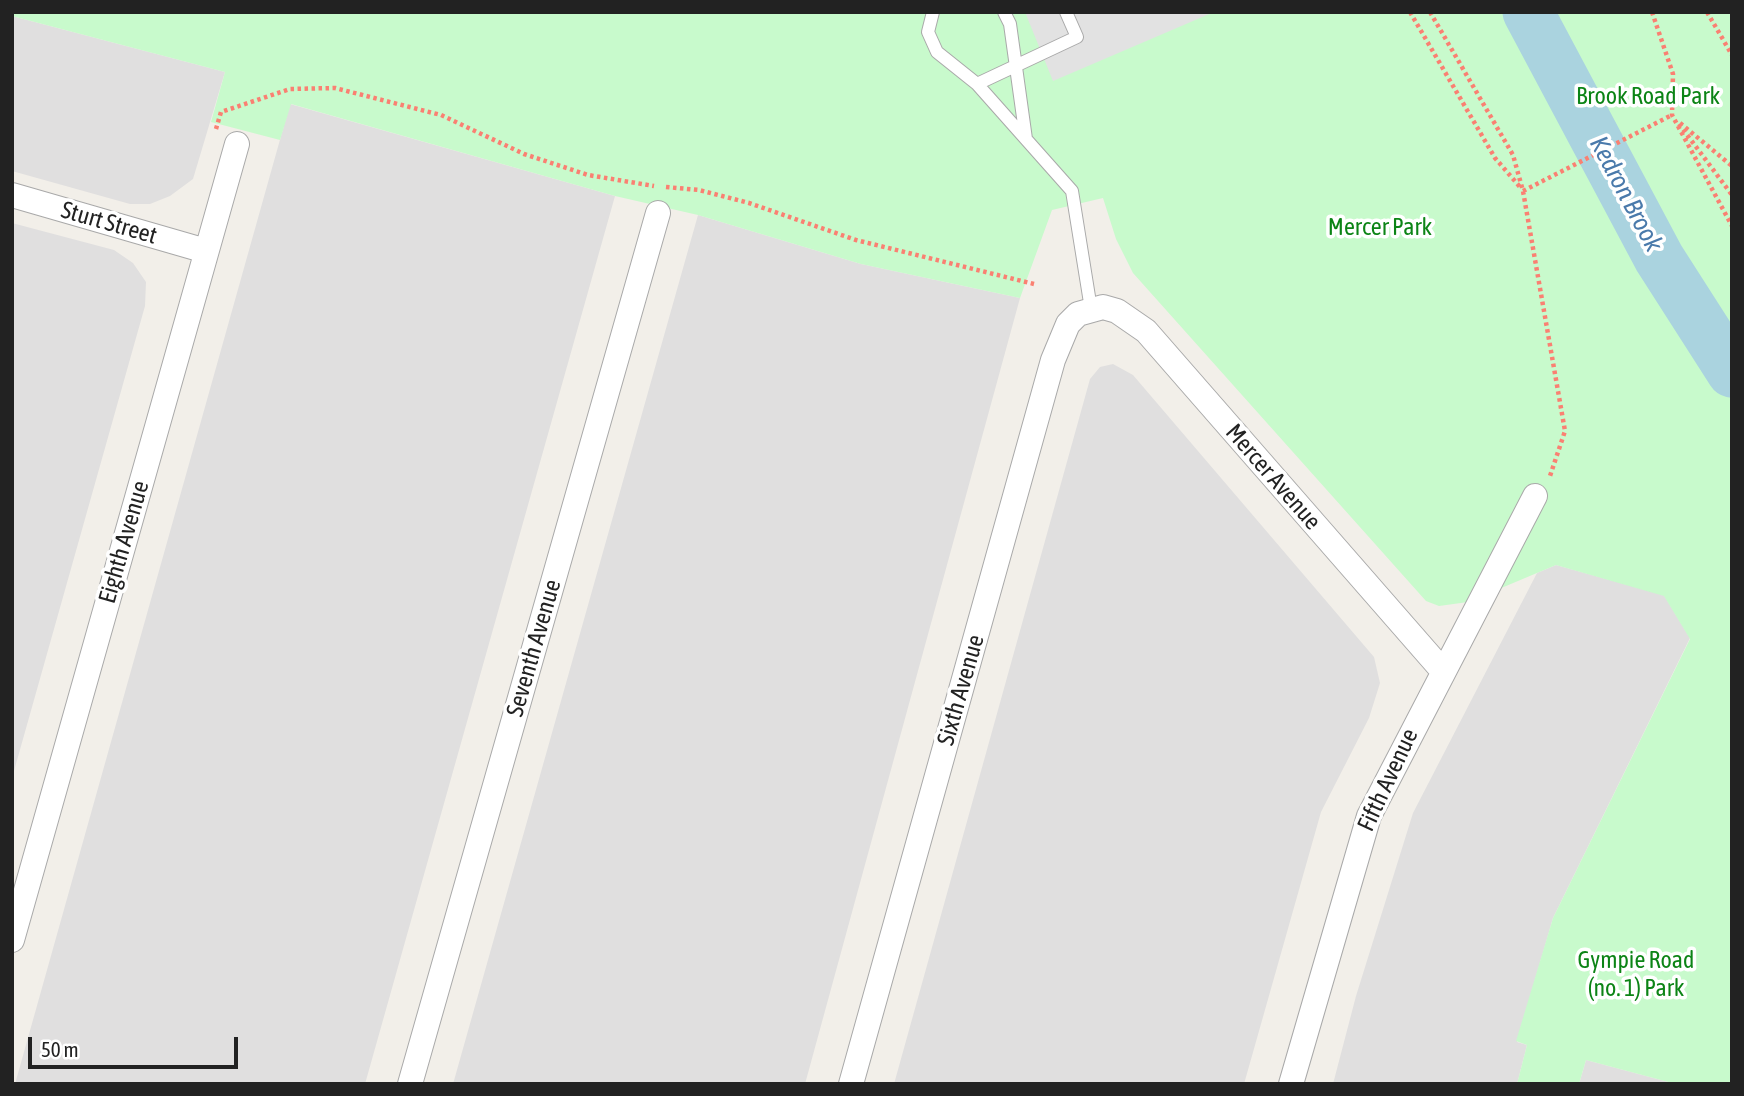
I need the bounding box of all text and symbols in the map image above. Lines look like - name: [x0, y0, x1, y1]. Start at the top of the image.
- park label: Brook Road Park: [1576, 82, 1720, 110]
- water label: Kedron Brook: [1583, 131, 1669, 257]
- street label: Sturt Street: [58, 196, 160, 250]
- park label: Mercer Park: [1328, 213, 1432, 241]
- street label: Mercer Avenue: [1219, 418, 1327, 536]
- street label: Eighth Avenue: [93, 477, 155, 607]
- street label: Seventh Avenue: [501, 576, 567, 720]
- street label: Sixth Avenue: [932, 631, 990, 749]
- street label: Fifth Avenue: [1352, 724, 1424, 836]
- park label: Gympie Road (no. 1) Park: [1578, 946, 1694, 1002]
- scale bar: [32, 1023, 242, 1066]
- text: 50 m: [41, 1037, 79, 1061]

